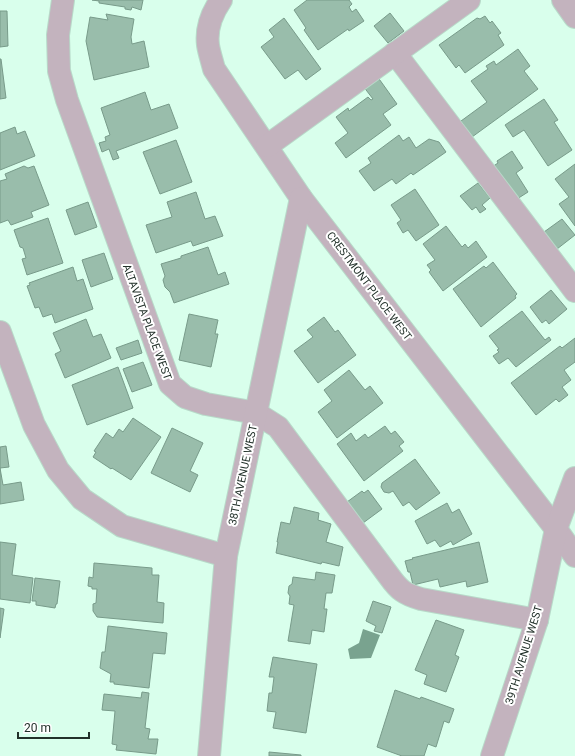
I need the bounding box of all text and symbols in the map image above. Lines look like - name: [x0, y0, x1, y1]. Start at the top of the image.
- street label: CRESTMONT PLACE WEST: [324, 229, 414, 343]
- street label: ALTAVISTA PLACE WEST: [120, 262, 174, 382]
- street label: 38TH AVENUE WEST: [226, 423, 260, 527]
- street label: 39TH AVENUE WEST: [503, 604, 545, 706]
- scale bar: [18, 714, 89, 740]
- text: 20 m: [24, 721, 51, 735]

